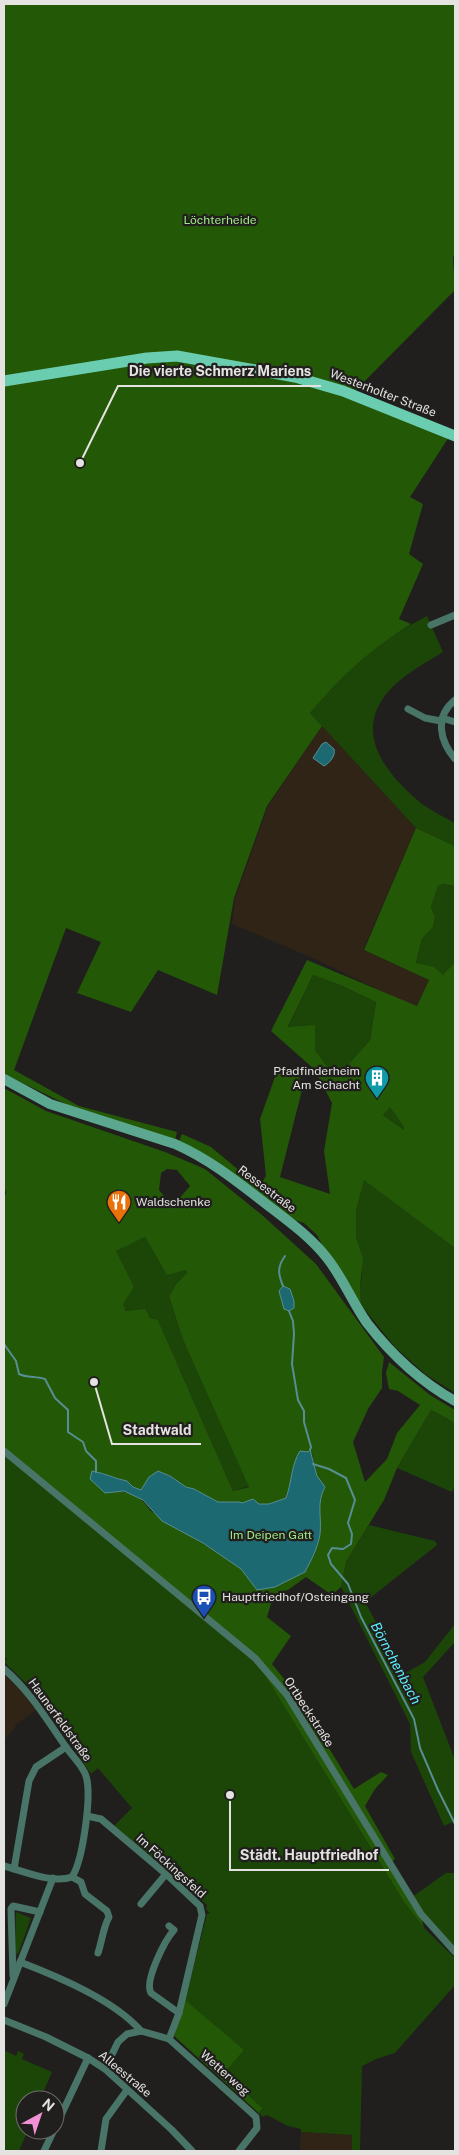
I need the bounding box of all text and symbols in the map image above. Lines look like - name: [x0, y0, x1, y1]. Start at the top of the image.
- park label: Löchterheide: [183, 213, 257, 227]
- callout: Die vierte Schmerz Mariens: [118, 357, 321, 386]
- text: Die vierte Schmerz Mariens: [129, 363, 311, 379]
- street label: Westerholter Straße: [328, 366, 438, 420]
- place label: Pfadfinderheim Am Schacht: [273, 1064, 360, 1092]
- building icon: Pfadfinderheim Am Schacht: [364, 1065, 390, 1099]
- street label: Ressestraße: [235, 1163, 299, 1216]
- restaurant icon: Waldschenke: [106, 1189, 132, 1223]
- place label: Waldschenke: [136, 1195, 211, 1209]
- callout: Stadtwald: [112, 1415, 201, 1444]
- text: Stadtwald: [123, 1422, 191, 1438]
- park label: Im Deipen Gatt: [230, 1528, 313, 1542]
- bus stop icon: Hauptfriedhof/Osteingang: [191, 1584, 217, 1618]
- place label: Hauptfriedhof/Osteingang: [222, 1590, 369, 1604]
- water label: Börnchenbach: [368, 1619, 424, 1707]
- street label: Ortbeckstraße: [281, 1674, 337, 1750]
- street label: Haunerfeldstraße: [25, 1676, 95, 1764]
- street label: Im Föckingsfeld: [133, 1831, 209, 1901]
- callout: Städt. Hauptfriedhof: [230, 1841, 389, 1870]
- text: Städt. Hauptfriedhof: [240, 1847, 379, 1863]
- street label: Wetterweg: [198, 2047, 252, 2099]
- street label: Alleestraße: [96, 2048, 154, 2100]
- north arrow: [15, 2090, 65, 2140]
- text: N: [39, 2095, 58, 2115]

